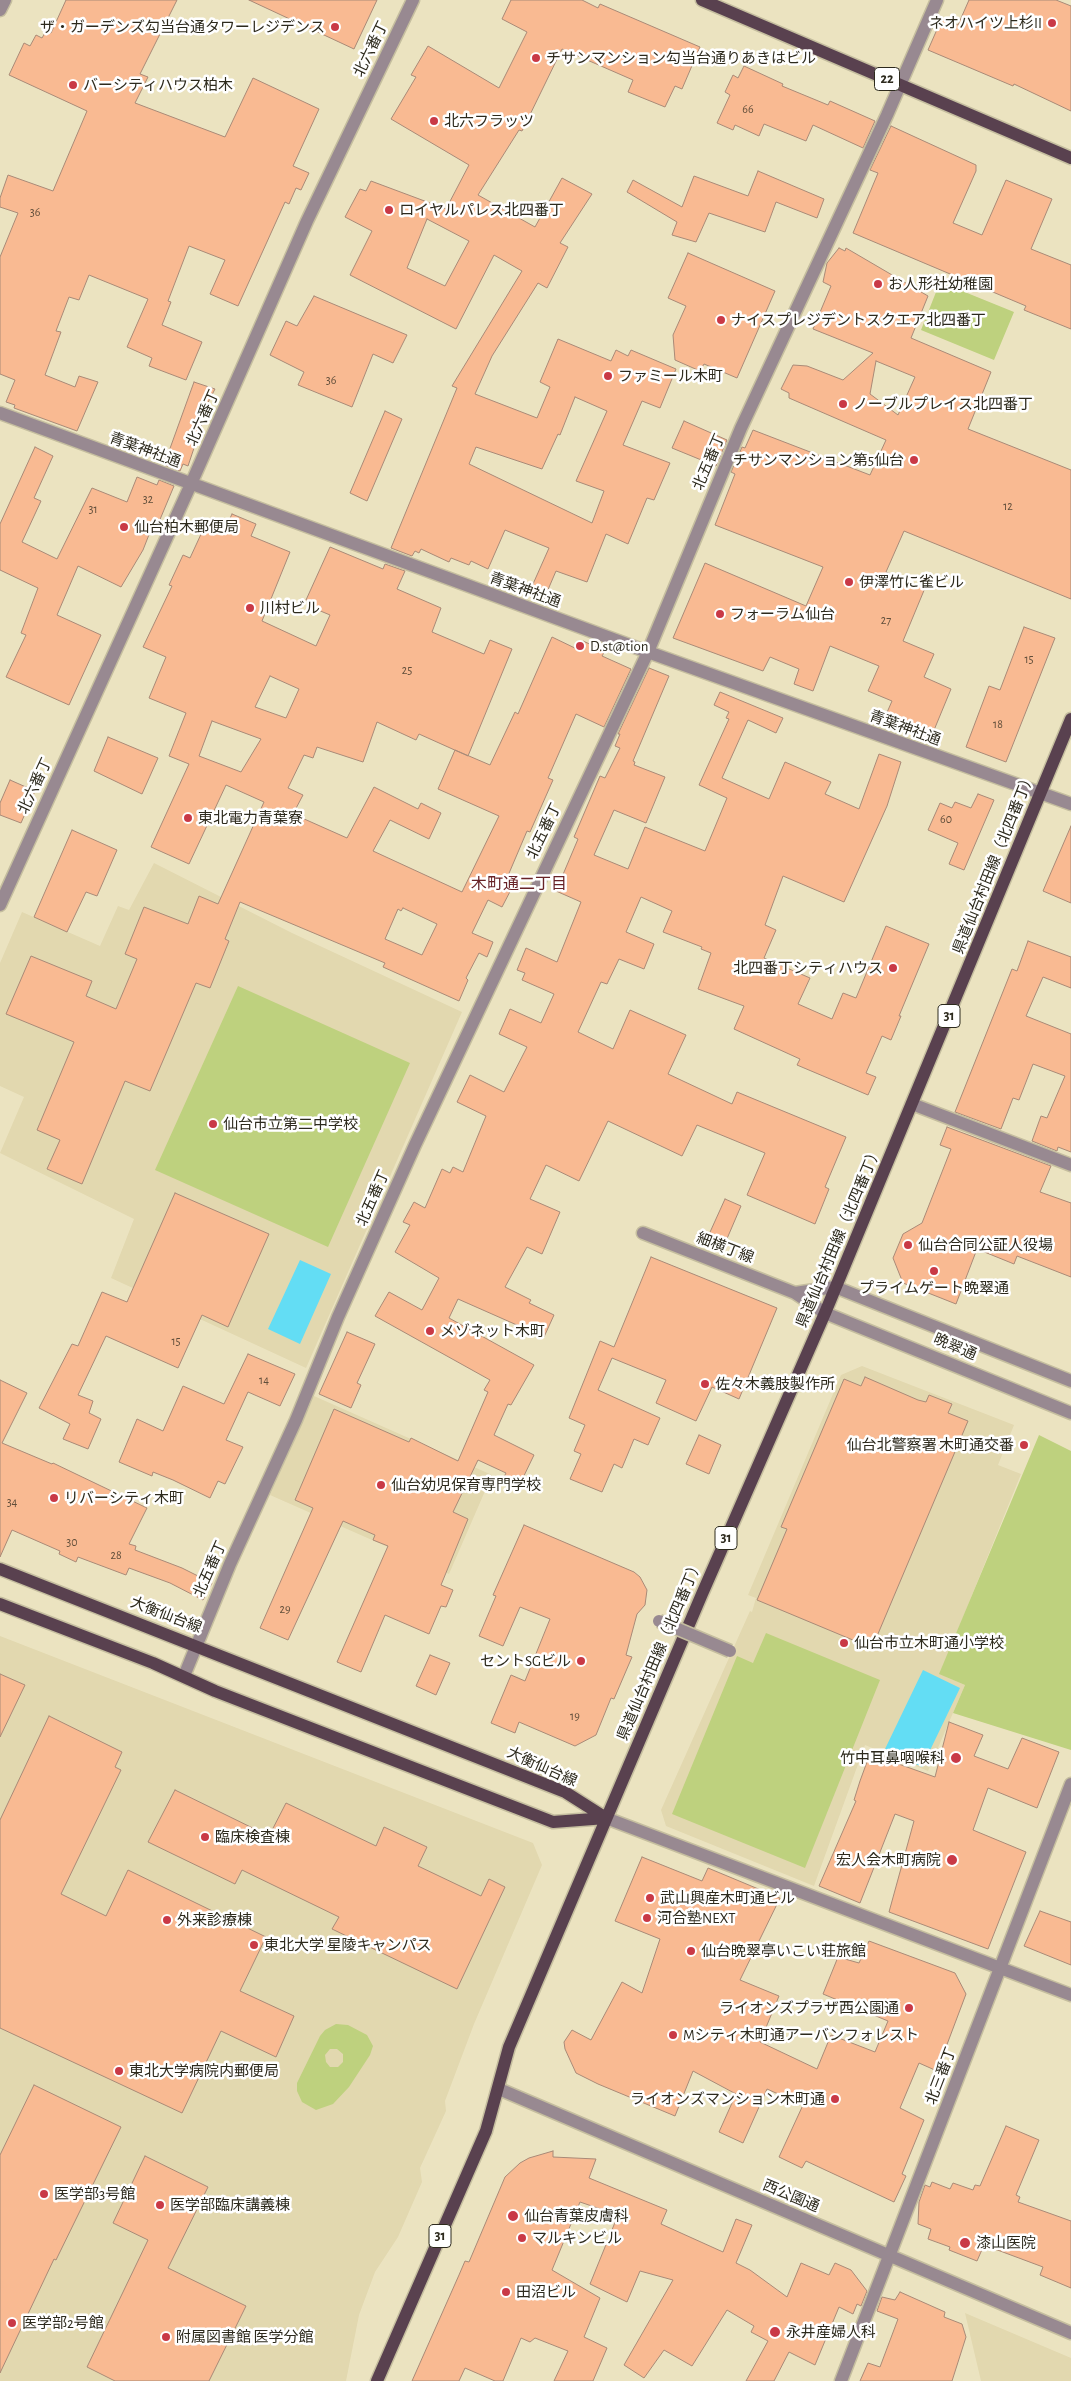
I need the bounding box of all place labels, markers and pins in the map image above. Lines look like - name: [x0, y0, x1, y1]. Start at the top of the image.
- place label: ネオハイツ上杉II: [929, 14, 1042, 32]
- marker: ネオハイツ上杉II: [1046, 17, 1058, 29]
- place label: ザ・ガーデンズ勾当台通タワーレジデンス: [40, 18, 325, 36]
- marker: ザ・ガーデンズ勾当台通タワーレジデンス: [329, 21, 341, 33]
- place label: チサンマンション勾当台通りあきはビル: [546, 49, 816, 67]
- marker: チサンマンション勾当台通りあきはビル: [530, 52, 542, 64]
- place label: バーシティハウス柏木: [83, 76, 233, 94]
- marker: バーシティハウス柏木: [67, 79, 79, 91]
- place label: 北六フラッツ: [444, 112, 534, 130]
- marker: 北六フラッツ: [428, 115, 440, 127]
- place label: ロイヤルパレス北四番丁: [399, 201, 564, 219]
- marker: ロイヤルパレス北四番丁: [383, 204, 395, 216]
- place label: お人形社幼稚園: [888, 275, 993, 293]
- marker: お人形社幼稚園: [872, 278, 884, 290]
- place label: ナイスプレジデントスクエア北四番丁: [731, 311, 986, 329]
- marker: ナイスプレジデントスクエア北四番丁: [715, 314, 727, 326]
- place label: ファミール木町: [618, 367, 723, 385]
- marker: ファミール木町: [602, 370, 614, 382]
- place label: ノーブルプレイス北四番丁: [853, 395, 1033, 413]
- marker: ノーブルプレイス北四番丁: [837, 398, 849, 410]
- place label: チサンマンション第5仙台: [733, 451, 904, 469]
- marker: チサンマンション第5仙台: [908, 454, 920, 466]
- place label: 仙台柏木郵便局: [134, 518, 239, 536]
- marker: 仙台柏木郵便局: [118, 521, 130, 533]
- place label: 伊澤竹に雀ビル: [859, 573, 964, 591]
- marker: 伊澤竹に雀ビル: [843, 576, 855, 588]
- place label: 川村ビル: [260, 599, 320, 617]
- marker: 川村ビル: [244, 602, 256, 614]
- place label: フォーラム仙台: [730, 605, 835, 623]
- marker: フォーラム仙台: [714, 608, 726, 620]
- place label: D.st@tion: [590, 637, 649, 655]
- marker: D.st@tion: [574, 640, 586, 652]
- place label: 東北電力青葉寮: [198, 809, 303, 827]
- marker: 東北電力青葉寮: [182, 812, 194, 824]
- place label: 北四番丁シティハウス: [733, 959, 883, 977]
- marker: 北四番丁シティハウス: [887, 962, 899, 974]
- place label: 仙台市立第二中学校: [223, 1115, 358, 1133]
- marker: 仙台市立第二中学校: [207, 1118, 219, 1130]
- place label: 仙台合同公証人役場: [918, 1236, 1053, 1254]
- marker: 仙台合同公証人役場: [902, 1239, 914, 1251]
- marker: プライムゲート晩翠通: [928, 1265, 940, 1277]
- place label: プライムゲート晩翠通: [859, 1279, 1009, 1297]
- place label: メゾネット木町: [440, 1322, 545, 1340]
- marker: メゾネット木町: [424, 1325, 436, 1337]
- place label: 佐々木義肢製作所: [715, 1375, 835, 1393]
- marker: 佐々木義肢製作所: [699, 1378, 711, 1390]
- place label: 仙台北警察署 木町通交番: [847, 1436, 1014, 1454]
- marker: 仙台北警察署 木町通交番: [1018, 1439, 1030, 1451]
- place label: 仙台幼児保育専門学校: [391, 1476, 541, 1494]
- marker: 仙台幼児保育専門学校: [375, 1479, 387, 1491]
- place label: リバーシティ木町: [64, 1489, 184, 1507]
- marker: リバーシティ木町: [48, 1492, 60, 1504]
- place label: 仙台市立木町通小学校: [854, 1634, 1004, 1652]
- marker: 仙台市立木町通小学校: [838, 1637, 850, 1649]
- place label: セントSGビル: [480, 1652, 571, 1670]
- marker: セントSGビル: [575, 1655, 587, 1667]
- place label: 竹中耳鼻咽喉科: [840, 1749, 945, 1767]
- marker: 竹中耳鼻咽喉科: [949, 1751, 963, 1765]
- place label: 臨床検査棟: [215, 1828, 290, 1846]
- marker: 臨床検査棟: [199, 1831, 211, 1843]
- place label: 宏人会木町病院: [836, 1851, 941, 1869]
- marker: 宏人会木町病院: [945, 1853, 959, 1867]
- place label: 武山興産木町通ビル: [660, 1889, 795, 1907]
- marker: 武山興産木町通ビル: [644, 1892, 656, 1904]
- place label: 河合塾NEXT: [657, 1909, 736, 1927]
- place label: 外来診療棟: [177, 1911, 252, 1929]
- marker: 河合塾NEXT: [641, 1912, 653, 1924]
- marker: 外来診療棟: [161, 1914, 173, 1926]
- place label: 東北大学 星陵キャンパス: [264, 1936, 431, 1954]
- marker: 東北大学 星陵キャンパス: [248, 1939, 260, 1951]
- place label: 仙台晩翠亭いこい荘旅館: [701, 1942, 866, 1960]
- marker: 仙台晩翠亭いこい荘旅館: [685, 1945, 697, 1957]
- place label: ライオンズプラザ西公園通: [719, 1999, 899, 2017]
- marker: ライオンズプラザ西公園通: [903, 2002, 915, 2014]
- place label: Mシティ木町通アーバンフォレスト: [683, 2026, 919, 2044]
- marker: Mシティ木町通アーバンフォレスト: [667, 2029, 679, 2041]
- place label: 東北大学病院内郵便局: [129, 2062, 279, 2080]
- marker: 東北大学病院内郵便局: [113, 2065, 125, 2077]
- place label: ライオンズマンション木町通: [630, 2090, 825, 2108]
- marker: ライオンズマンション木町通: [829, 2093, 841, 2105]
- place label: 医学部3号館: [54, 2185, 135, 2203]
- marker: 医学部3号館: [38, 2188, 50, 2200]
- place label: 医学部臨床講義棟: [170, 2196, 290, 2214]
- marker: 医学部臨床講義棟: [154, 2199, 166, 2211]
- place label: 仙台青葉皮膚科: [524, 2207, 629, 2225]
- marker: 仙台青葉皮膚科: [506, 2209, 520, 2223]
- place label: マルキンビル: [532, 2229, 622, 2247]
- marker: マルキンビル: [516, 2232, 528, 2244]
- place label: 漆山医院: [976, 2234, 1036, 2252]
- marker: 漆山医院: [958, 2236, 972, 2250]
- place label: 田沼ビル: [516, 2283, 576, 2301]
- marker: 田沼ビル: [500, 2286, 512, 2298]
- place label: 医学部2号館: [22, 2314, 104, 2332]
- marker: 医学部2号館: [6, 2317, 18, 2329]
- place label: 永井産婦人科: [786, 2323, 876, 2341]
- marker: 永井産婦人科: [768, 2325, 782, 2339]
- place label: 附属図書館 医学分館: [176, 2328, 313, 2346]
- marker: 附属図書館 医学分館: [160, 2331, 172, 2343]

